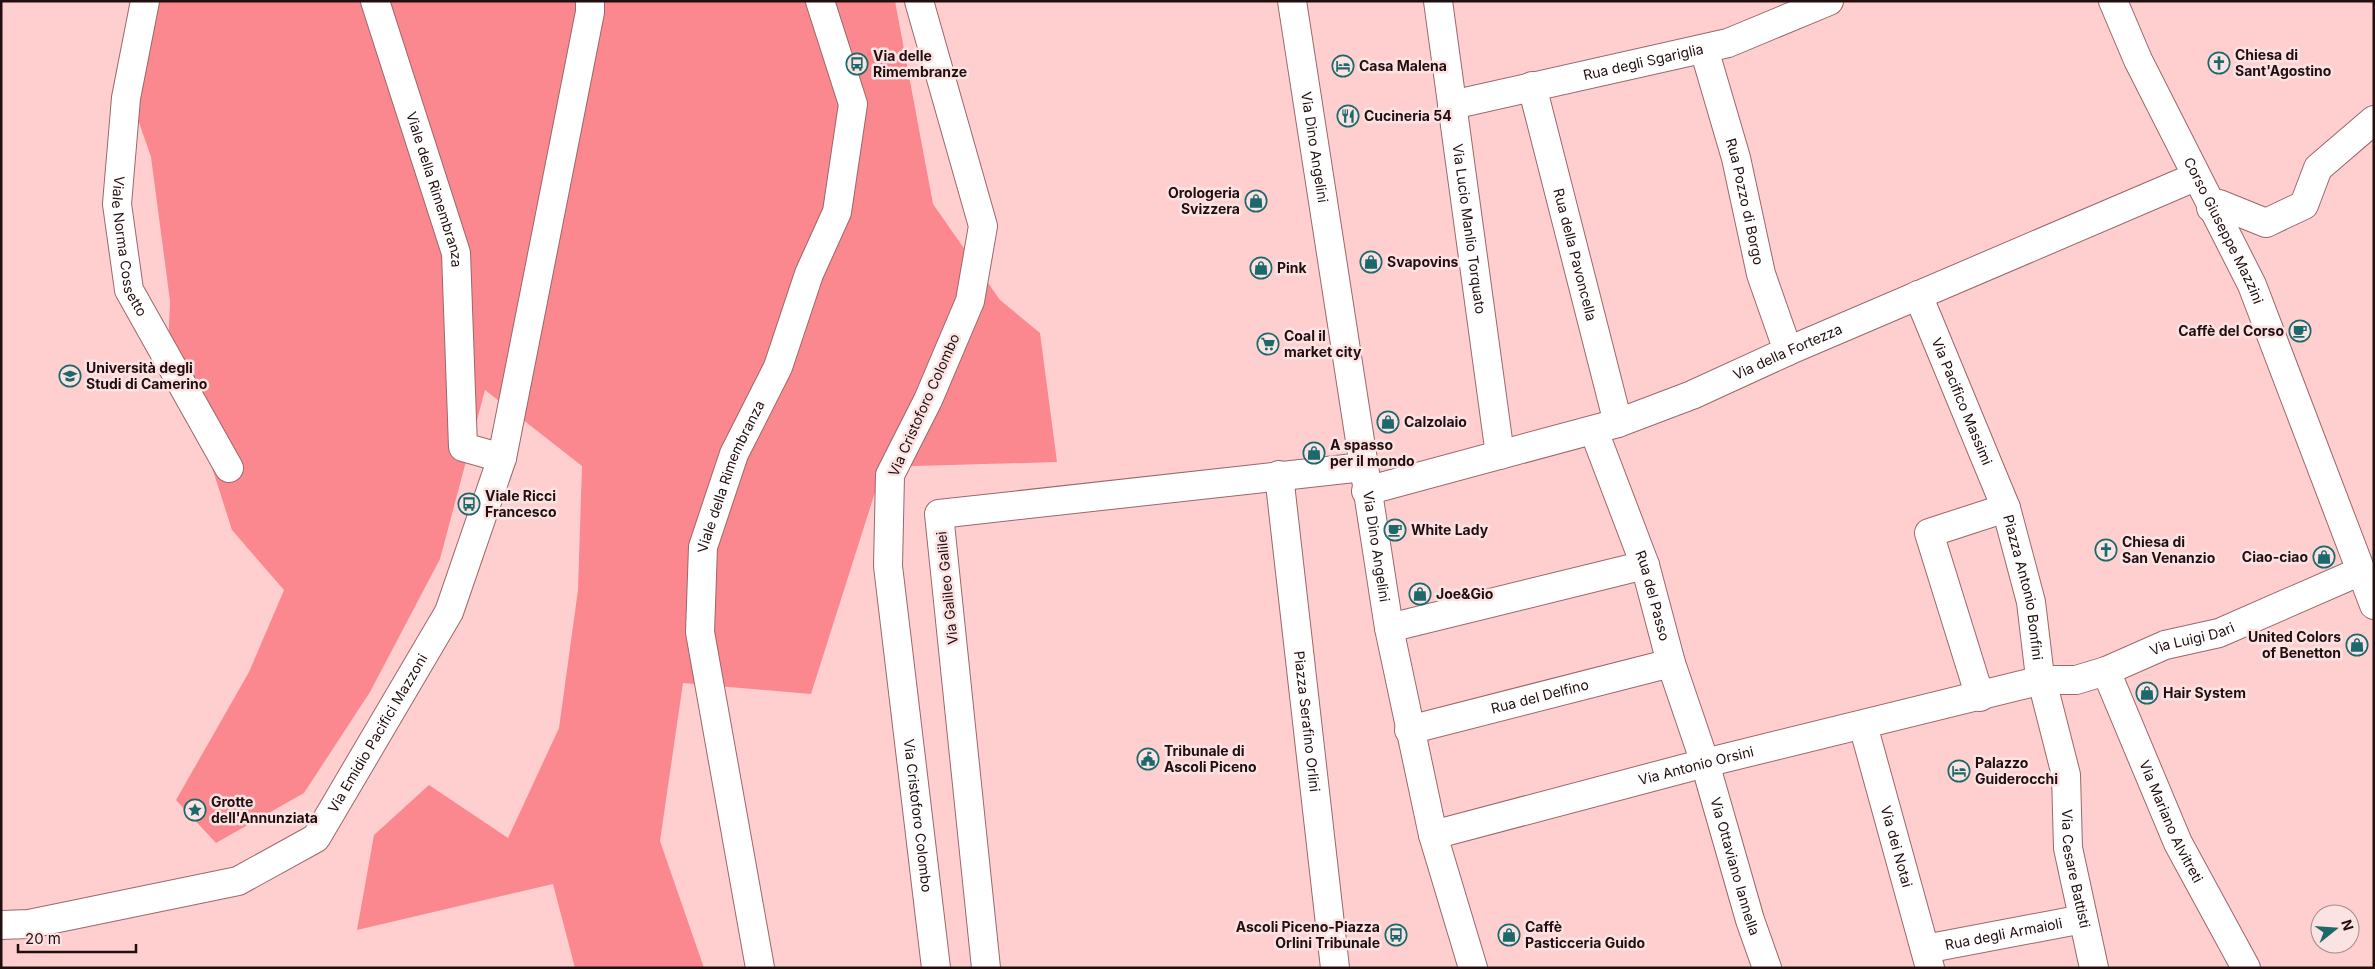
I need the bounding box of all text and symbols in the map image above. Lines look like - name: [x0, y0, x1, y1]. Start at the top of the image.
- street label: Rua degli Sgariglia: [1581, 40, 1705, 83]
- place label: Chiesa di Sant'Agostino: [2235, 46, 2332, 79]
- place label: Via delle Rimembranze: [873, 47, 967, 80]
- church icon: Chiesa di Sant'Agostino: [2207, 51, 2231, 75]
- bus stop icon: Via delle Rimembranze: [845, 52, 869, 76]
- hotel icon: Casa Malena: [1331, 54, 1355, 78]
- place label: Casa Malena: [1359, 57, 1447, 74]
- street label: Via Dino Angelini: [1298, 90, 1332, 204]
- restaurant icon: Cucineria 54: [1336, 104, 1360, 128]
- place label: Cucineria 54: [1364, 107, 1452, 124]
- street label: Viale della Rimembranza: [403, 109, 466, 268]
- street label: Rua Pozzo di Borgo: [1723, 136, 1768, 266]
- street label: Via Lucio Manlio Torquato: [1450, 143, 1490, 315]
- street label: Corso Giuseppe Mazzini: [2181, 154, 2267, 306]
- street label: Viale Norma Cossetto: [109, 175, 151, 319]
- place label: Orologeria Svizzera: [1168, 184, 1240, 217]
- street label: Rua della Pavoncella: [1550, 186, 1601, 323]
- shop icon: Orologeria Svizzera: [1244, 189, 1268, 213]
- shop icon: Svapovins: [1359, 250, 1383, 274]
- place label: Svapovins: [1387, 253, 1459, 270]
- shop icon: Pink: [1249, 256, 1273, 280]
- place label: Pink: [1277, 259, 1308, 276]
- cafe icon: Caffè del Corso: [2288, 319, 2312, 343]
- street label: Via della Fortezza: [1730, 320, 1845, 383]
- place label: Caffè del Corso: [2178, 322, 2284, 339]
- place label: Coal il market city: [1284, 327, 1362, 360]
- street label: Via Cristoforo Colombo: [884, 331, 963, 479]
- supermarket icon: Coal il market city: [1256, 332, 1280, 356]
- street label: Via Pacifico Massimi: [1928, 335, 1996, 467]
- place label: Università degli Studi di Camerino: [86, 359, 208, 392]
- school or university icon: Università degli Studi di Camerino: [58, 364, 82, 388]
- street label: Viale della Rimembranza: [694, 397, 768, 553]
- shop icon: Calzolaio: [1376, 410, 1400, 434]
- place label: Calzolaio: [1404, 413, 1467, 430]
- place label: A spasso per il mondo: [1330, 436, 1415, 469]
- shop icon: A spasso per il mondo: [1302, 441, 1326, 465]
- place label: Viale Ricci Francesco: [485, 487, 557, 520]
- street label: Via Dino Angelini: [1360, 490, 1394, 603]
- bus stop icon: Viale Ricci Francesco: [457, 492, 481, 516]
- street label: Piazza Antonio Bonfini: [2000, 513, 2047, 661]
- cafe icon: White Lady: [1383, 518, 1407, 542]
- place label: White Lady: [1411, 521, 1489, 538]
- street label: Via Galileo Galilei: [932, 531, 961, 646]
- place label: Chiesa di San Venanzio: [2122, 533, 2216, 566]
- church icon: Chiesa di San Venanzio: [2094, 538, 2118, 562]
- shop icon: Ciao-ciao: [2312, 545, 2336, 569]
- street label: Rua del Passo: [1632, 548, 1674, 643]
- place label: Ciao-ciao: [2242, 548, 2308, 565]
- shop icon: Joe&Gio: [1408, 582, 1432, 606]
- place label: Joe&Gio: [1436, 585, 1494, 602]
- street label: Via Luigi Dari: [2147, 618, 2237, 659]
- place label: United Colors of Benetton: [2248, 628, 2341, 661]
- shop icon: United Colors of Benetton: [2345, 633, 2369, 657]
- street label: Piazza Serafino Orlini: [1291, 650, 1324, 793]
- street label: Via Emidio Pacifici Mazzoni: [324, 651, 431, 815]
- street label: Rua del Delfino: [1489, 675, 1590, 717]
- shop icon: Hair System: [2135, 681, 2159, 705]
- place label: Hair System: [2163, 684, 2246, 701]
- street label: Via Cristoforo Colombo: [901, 738, 936, 893]
- place label: Tribunale di Ascoli Piceno: [1164, 742, 1257, 775]
- street label: Via Antonio Orsini: [1637, 742, 1755, 788]
- public building icon: Tribunale di Ascoli Piceno: [1136, 747, 1160, 771]
- place label: Palazzo Guiderocchi: [1975, 754, 2058, 787]
- street label: Via Mariano Alvitreti: [2136, 757, 2207, 886]
- hotel icon: Palazzo Guiderocchi: [1947, 759, 1971, 783]
- place label: Grotte dell'Annunziata: [211, 793, 318, 826]
- street label: Via Ottaviano Iannella: [1707, 795, 1764, 938]
- place icon: Grotte dell'Annunziata: [183, 798, 207, 822]
- street label: Via dei Notai: [1878, 804, 1916, 889]
- street label: Via Cesare Battisti: [2059, 809, 2094, 929]
- north arrow: [2310, 904, 2360, 954]
- street label: Rua degli Armaioli: [1943, 914, 2064, 953]
- text: N: [2338, 917, 2358, 933]
- place label: Ascoli Piceno-Piazza Orlini Tribunale: [1236, 918, 1380, 951]
- place label: Caffè Pasticceria Guido: [1525, 918, 1645, 951]
- scale bar: [18, 922, 135, 954]
- bus stop icon: Ascoli Piceno-Piazza Orlini Tribunale: [1384, 923, 1408, 947]
- shop icon: Caffè Pasticceria Guido: [1497, 923, 1521, 947]
- text: 20 m: [25, 929, 61, 948]

